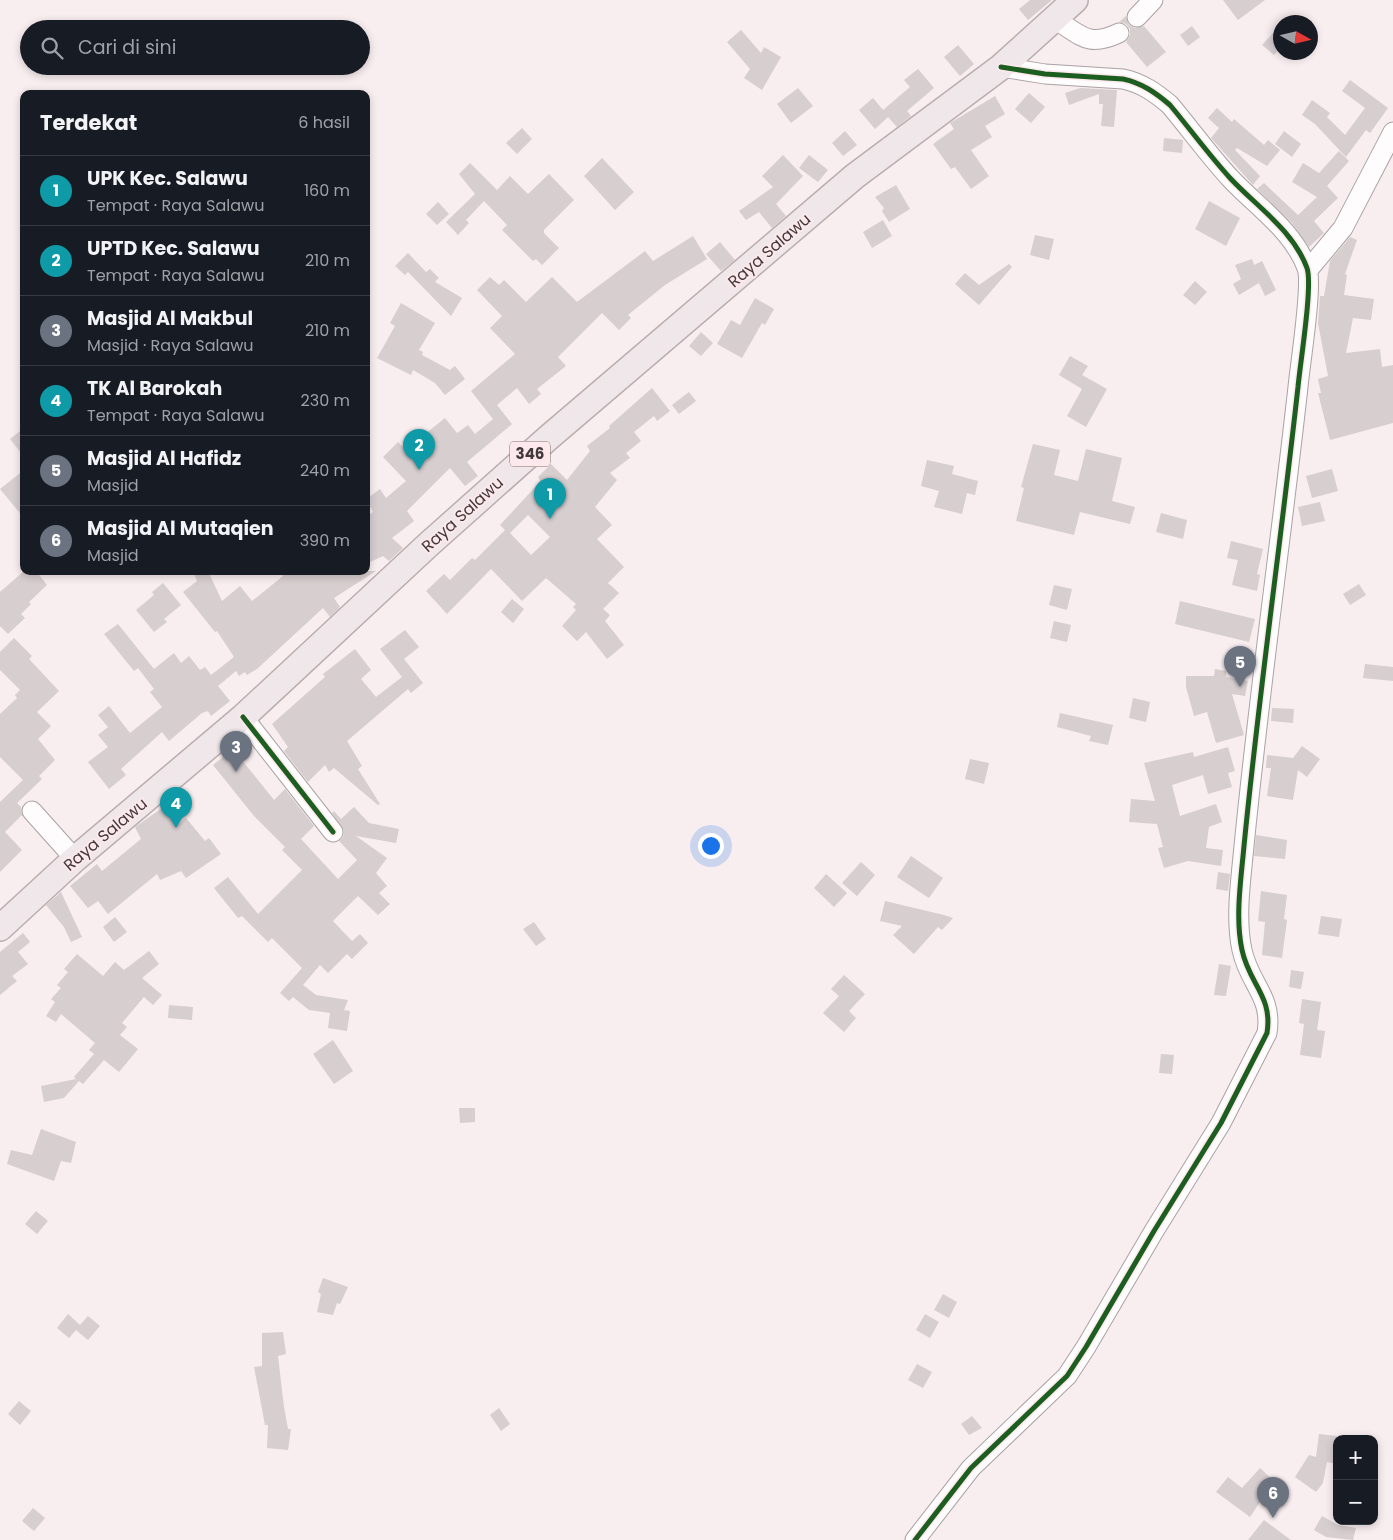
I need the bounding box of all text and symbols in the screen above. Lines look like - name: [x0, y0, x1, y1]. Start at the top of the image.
- north arrow: [1273, 15, 1318, 60]
- search box: [20, 20, 370, 75]
- icon: search: [38, 34, 66, 62]
- text: Cari di sini: [78, 34, 176, 61]
- text: Terdekat: [40, 108, 137, 137]
- text: 6 hasil: [298, 111, 350, 134]
- text: UPK Kec. Salawu: [87, 165, 248, 192]
- text: 1: [53, 179, 59, 202]
- text: 160 m: [304, 179, 350, 202]
- text: Tempat · Raya Salawu: [87, 194, 264, 217]
- street label: Raya Salawu: [723, 208, 816, 293]
- text: UPTD Kec. Salawu: [87, 235, 260, 262]
- text: 2: [51, 249, 61, 272]
- text: 210 m: [305, 249, 350, 272]
- text: Tempat · Raya Salawu: [87, 264, 264, 287]
- text: Masjid Al Makbul: [87, 305, 253, 332]
- text: 3: [51, 319, 61, 342]
- text: 210 m: [305, 319, 350, 342]
- text: Masjid · Raya Salawu: [87, 334, 254, 357]
- text: TK Al Barokah: [87, 375, 222, 402]
- text: 4: [51, 389, 61, 412]
- text: 230 m: [301, 389, 350, 412]
- text: Tempat · Raya Salawu: [87, 404, 264, 427]
- pin: 2: [403, 429, 435, 470]
- road number: 346: [510, 442, 550, 466]
- text: Masjid Al Hafidz: [87, 445, 241, 472]
- text: 5: [51, 459, 61, 482]
- text: 240 m: [300, 459, 350, 482]
- street label: Raya Salawu: [416, 471, 508, 557]
- text: Masjid: [87, 474, 139, 497]
- pin: 1: [534, 478, 566, 519]
- text: Masjid Al Mutaqien: [87, 515, 274, 542]
- text: 6: [51, 529, 61, 552]
- text: 390 m: [300, 529, 350, 552]
- text: Masjid: [87, 544, 139, 567]
- pin: 5: [1224, 646, 1256, 687]
- pin: 3: [220, 731, 252, 772]
- pin: 4: [160, 787, 192, 828]
- street label: Raya Salawu: [58, 792, 152, 876]
- your location: [698, 833, 724, 859]
- map controls: [1333, 1435, 1378, 1525]
- button: +: [1333, 1435, 1378, 1480]
- pin: 6: [1257, 1477, 1289, 1518]
- button: −: [1333, 1480, 1378, 1525]

